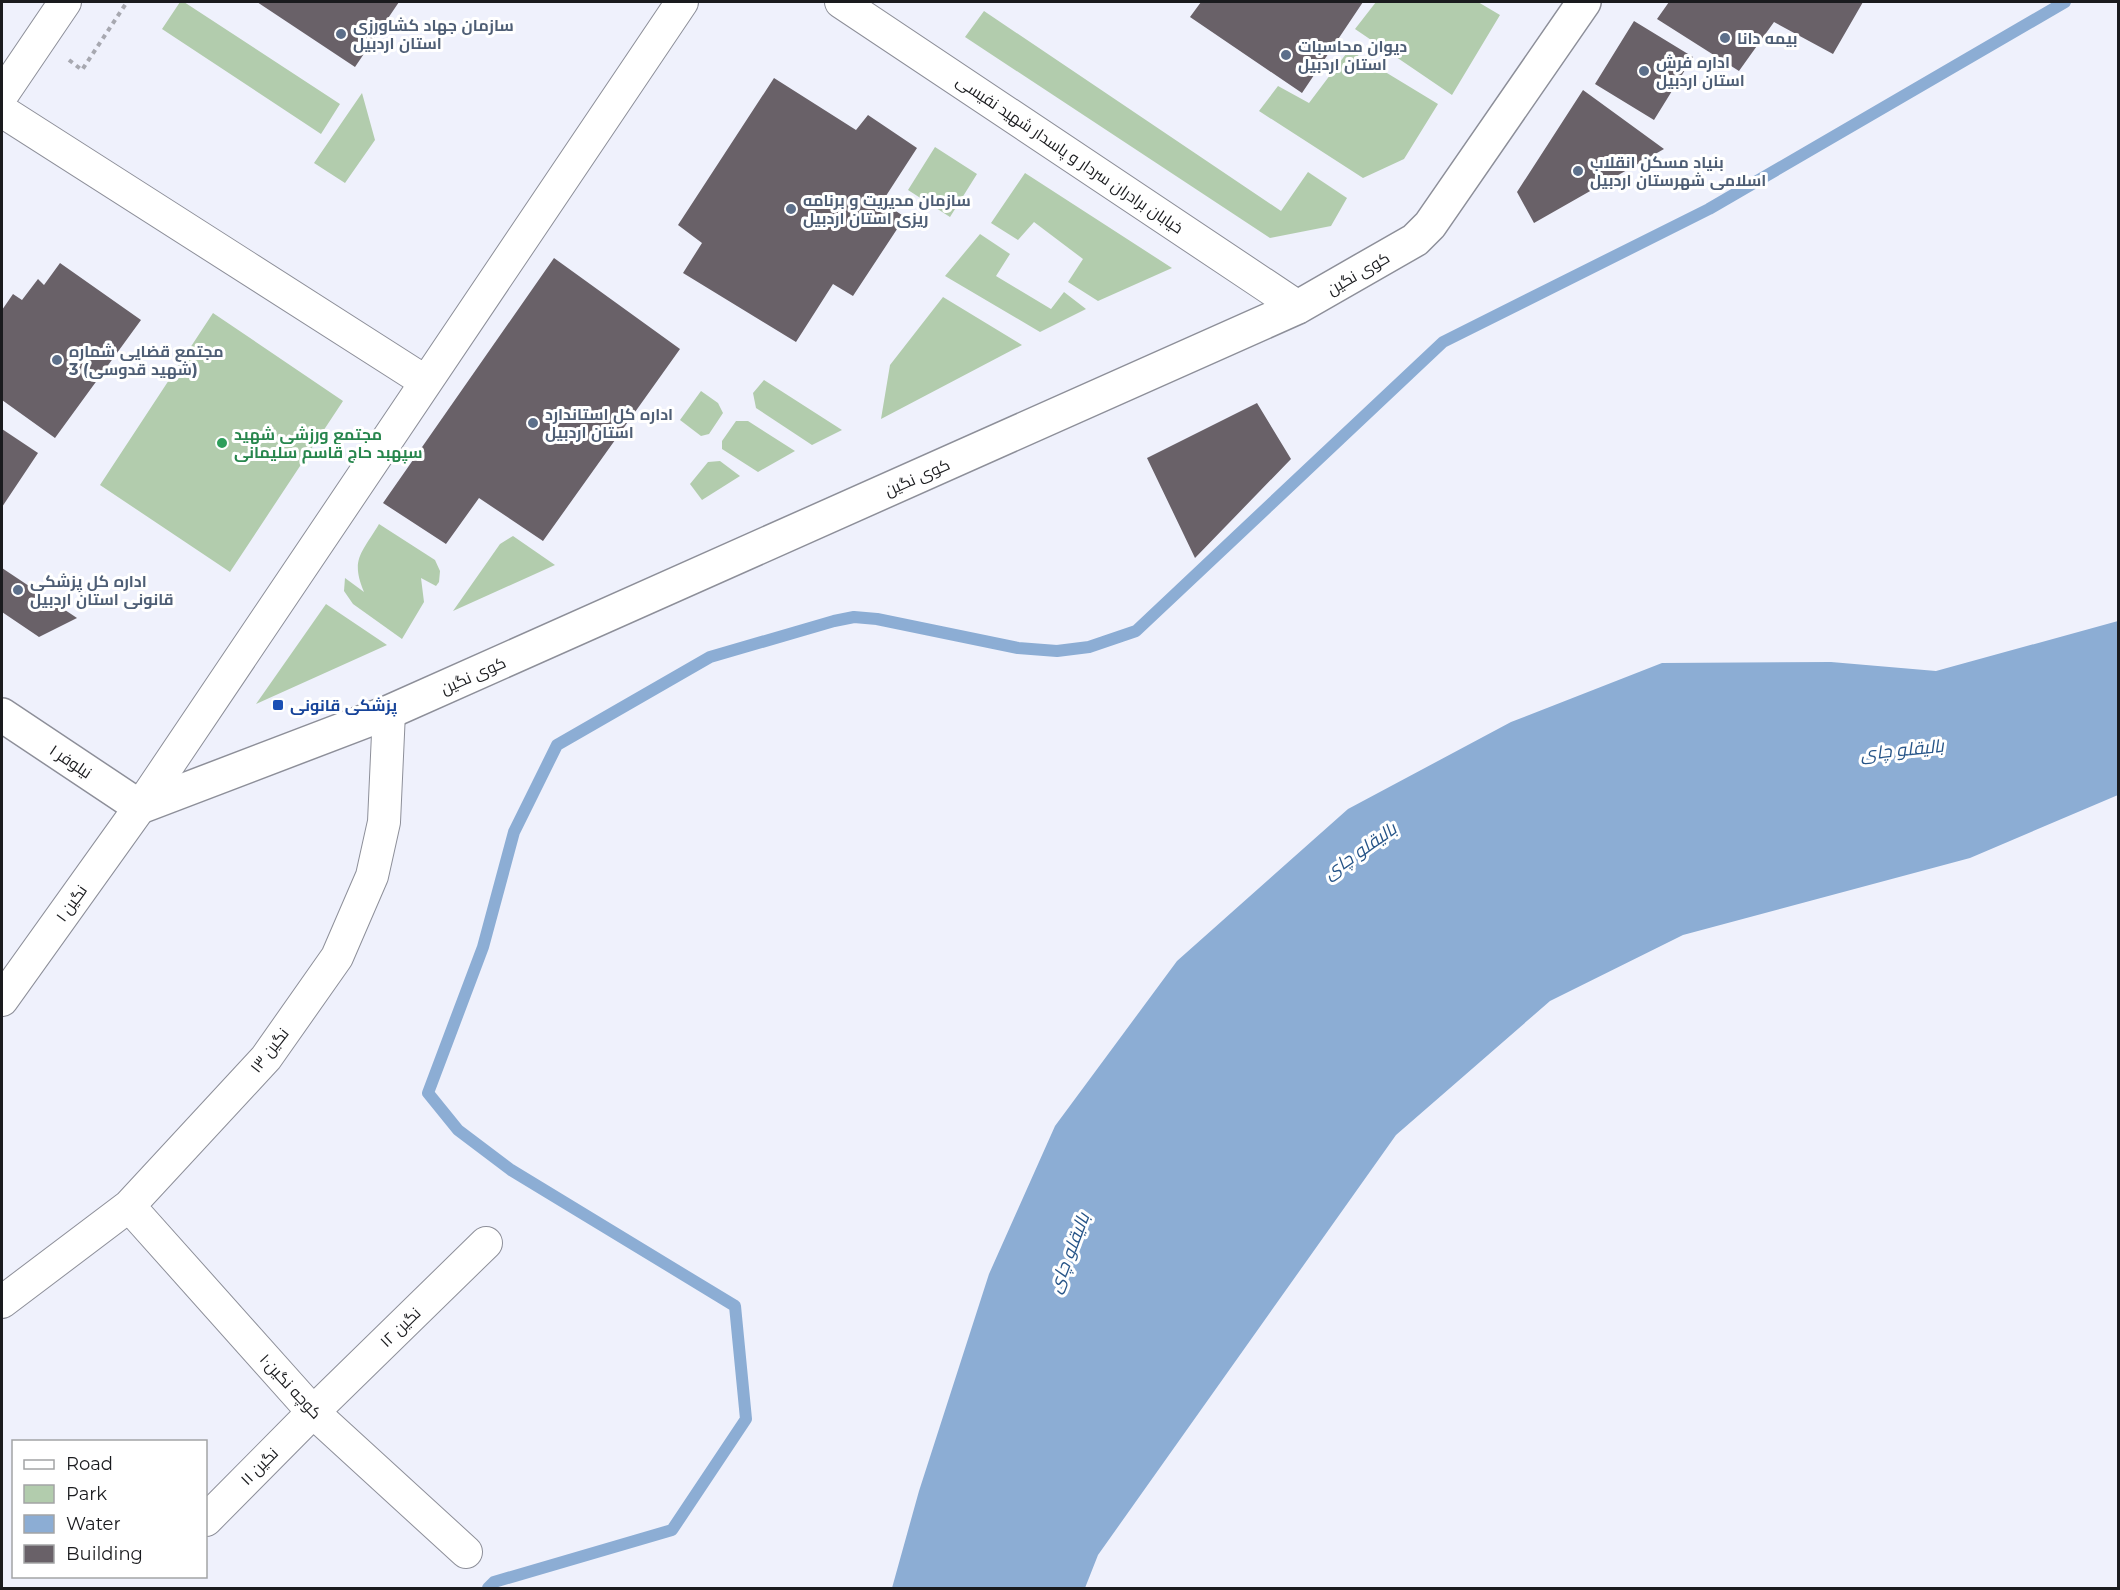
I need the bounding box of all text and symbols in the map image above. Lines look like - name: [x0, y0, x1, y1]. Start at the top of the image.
- place label: سازمان جهاد کشاورزی استان اردبیل: [353, 16, 514, 53]
- marker: سازمان جهاد کشاورزی استان اردبیل: [334, 27, 348, 41]
- place label: بیمه دانا: [1737, 29, 1798, 48]
- marker: بیمه دانا: [1718, 31, 1732, 45]
- place label: دیوان محاسبات استان اردبیل: [1298, 37, 1407, 74]
- marker: دیوان محاسبات استان اردبیل: [1279, 48, 1293, 62]
- place label: اداره فرش استان اردبیل: [1656, 53, 1745, 90]
- marker: اداره فرش استان اردبیل: [1637, 64, 1651, 78]
- street label: خیابان برادران سردار و پاسدار شهید نفیسی: [952, 71, 1187, 239]
- place label: بنیاد مسکن انقلاب اسلامی شهرستان اردبیل: [1590, 153, 1766, 190]
- marker: بنیاد مسکن انقلاب اسلامی شهرستان اردبیل: [1571, 164, 1585, 178]
- place label: سازمان مدیریت و برنامه ریزی استان اردبیل: [803, 191, 971, 228]
- marker: سازمان مدیریت و برنامه ریزی استان اردبیل: [784, 202, 798, 216]
- street label: کوی نگین: [1324, 248, 1393, 300]
- place label: مجتمع قضایی شماره 3 (شهید قدوسی): [68, 342, 224, 379]
- marker: مجتمع قضایی شماره 3 (شهید قدوسی): [50, 353, 64, 367]
- place label: اداره کل استاندارد استان اردبیل: [545, 405, 673, 442]
- marker: اداره کل استاندارد استان اردبیل: [526, 416, 540, 430]
- place label: مجتمع ورزشی شهید سپهبد حاج قاسم سلیمانی: [234, 425, 423, 464]
- marker: مجتمع ورزشی شهید سپهبد حاج قاسم سلیمانی: [215, 436, 229, 450]
- street label: کوی نگین: [882, 455, 953, 501]
- place label: اداره کل پزشکی قانونی استان اردبیل: [30, 572, 174, 609]
- marker: اداره کل پزشکی قانونی استان اردبیل: [11, 583, 25, 597]
- street label: کوی نگین: [438, 653, 509, 699]
- place label: پزشکی قانونی: [290, 696, 397, 717]
- marker: پزشکی قانونی: [271, 698, 285, 712]
- water label: بالیقلو چای: [1859, 735, 1946, 766]
- street label: نیلوفر ۱: [46, 740, 95, 782]
- water label: بالیقلو چای: [1319, 817, 1402, 885]
- street label: نگین ۱: [52, 881, 92, 926]
- street label: نگین ۱۳: [246, 1024, 294, 1077]
- water label: بالیقلو چای: [1044, 1209, 1096, 1296]
- street label: نگین ۱۲: [376, 1303, 425, 1352]
- street label: کوچه نگین۱۰: [254, 1350, 326, 1424]
- legend: [12, 1440, 207, 1578]
- street label: نگین ۱۱: [237, 1444, 283, 1490]
- text: Road: [66, 1453, 113, 1475]
- text: Park: [66, 1483, 107, 1505]
- text: Water: [66, 1513, 121, 1535]
- text: Building: [66, 1543, 143, 1565]

